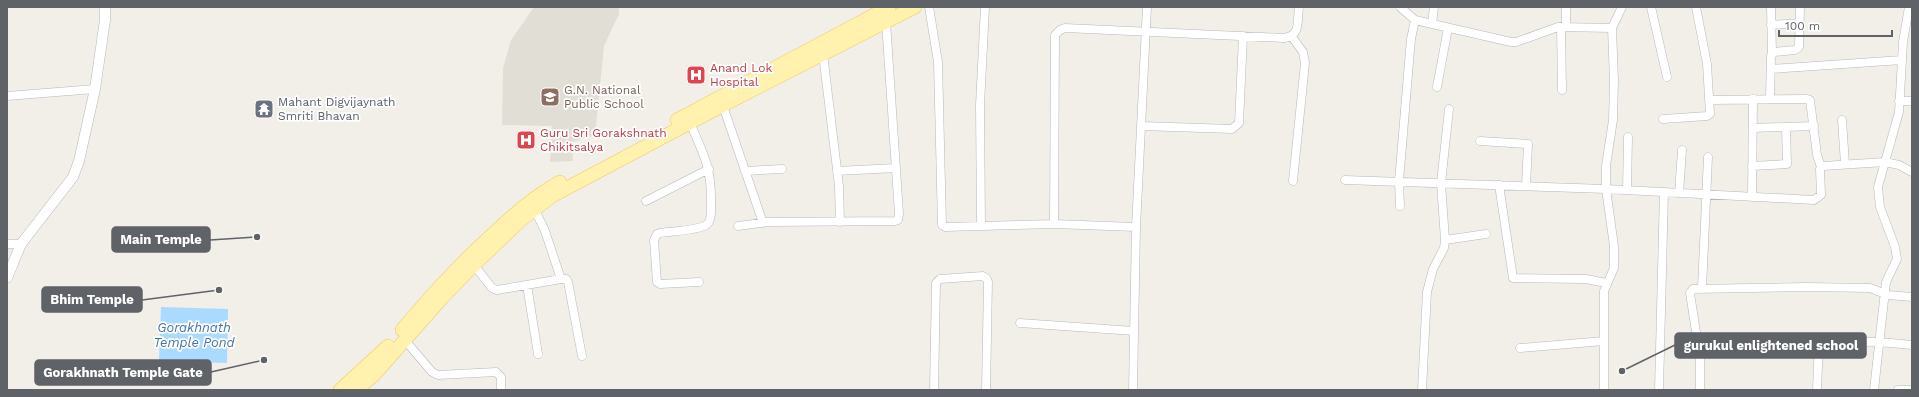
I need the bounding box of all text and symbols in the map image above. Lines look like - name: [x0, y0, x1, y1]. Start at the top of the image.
- scale bar: [1779, 12, 1892, 38]
- text: 100 m: [1785, 19, 1820, 33]
- place label: Anand Lok Hospital: [710, 61, 772, 89]
- hospital icon: Anand Lok Hospital: [685, 64, 707, 86]
- place label: G.N. National Public School: [564, 83, 644, 111]
- school or university icon: G.N. National Public School: [539, 86, 561, 108]
- place label: Mahant Digvijaynath Smriti Bhavan: [278, 95, 396, 123]
- temple icon: Mahant Digvijaynath Smriti Bhavan: [253, 98, 275, 120]
- place label: Guru Sri Gorakshnath Chikitsalya: [540, 126, 667, 154]
- hospital icon: Guru Sri Gorakshnath Chikitsalya: [515, 129, 537, 151]
- callout: Main Temple: [112, 227, 210, 252]
- text: Main Temple: [120, 232, 202, 247]
- callout: Bhim Temple: [42, 287, 142, 312]
- text: Bhim Temple: [50, 292, 134, 307]
- water label: Gorakhnath Temple Pond: [153, 320, 235, 350]
- callout: gurukul enlightened school: [1675, 333, 1866, 358]
- text: gurukul enlightened school: [1684, 338, 1859, 353]
- callout: Gorakhnath Temple Gate: [35, 360, 211, 385]
- text: Gorakhnath Temple Gate: [43, 365, 203, 380]

